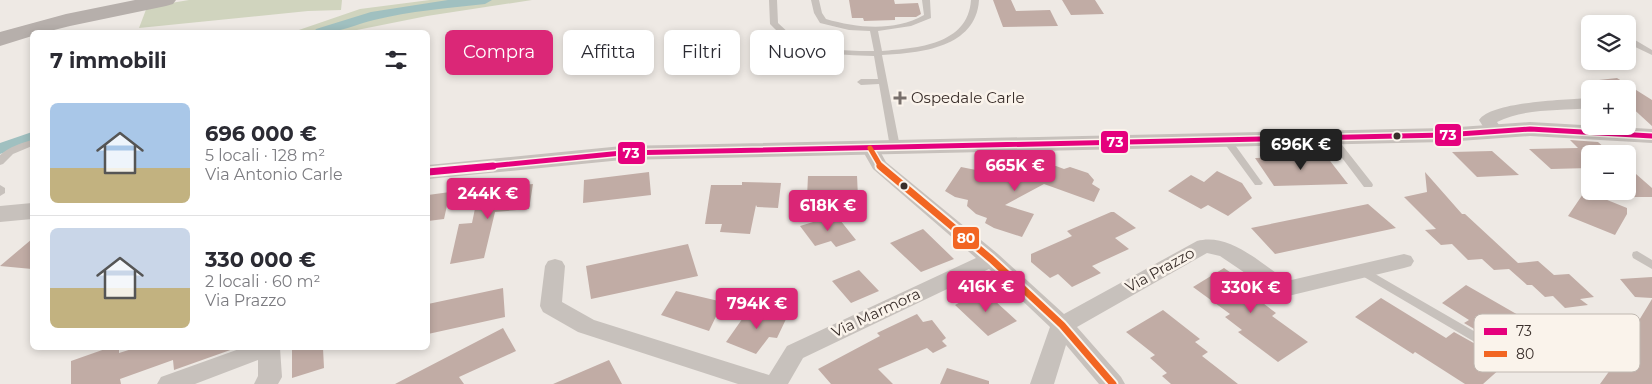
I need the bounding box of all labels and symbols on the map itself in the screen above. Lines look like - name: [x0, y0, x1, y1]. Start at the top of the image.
- place label: Ospedale Carle: [911, 88, 1025, 107]
- marker: Ospedale Carle: [893, 91, 907, 105]
- line badge: 73: [1434, 123, 1462, 147]
- text: 73: [1440, 126, 1456, 144]
- pin: 696K €: [1260, 128, 1342, 171]
- line badge: 73: [1100, 130, 1129, 154]
- unlabelled marker: [1392, 131, 1402, 141]
- text: 73: [1107, 133, 1123, 151]
- line badge: 73: [617, 141, 646, 165]
- text: 73: [623, 144, 639, 162]
- pin: 665K €: [974, 150, 1056, 192]
- pin: 244K €: [447, 178, 529, 220]
- unlabelled marker: [899, 181, 909, 191]
- pin: 618K €: [787, 190, 869, 232]
- line badge: 80: [952, 226, 980, 250]
- text: 80: [957, 229, 975, 247]
- street label: Via Prazzo: [1122, 243, 1198, 296]
- pin: 416K €: [945, 270, 1027, 313]
- pin: 330K €: [1210, 272, 1292, 314]
- street label: Via Marmora: [828, 284, 923, 341]
- pin: 794K €: [716, 288, 798, 330]
- legend: [1474, 314, 1640, 372]
- text: 73: [1516, 322, 1532, 340]
- text: 80: [1516, 345, 1534, 363]

